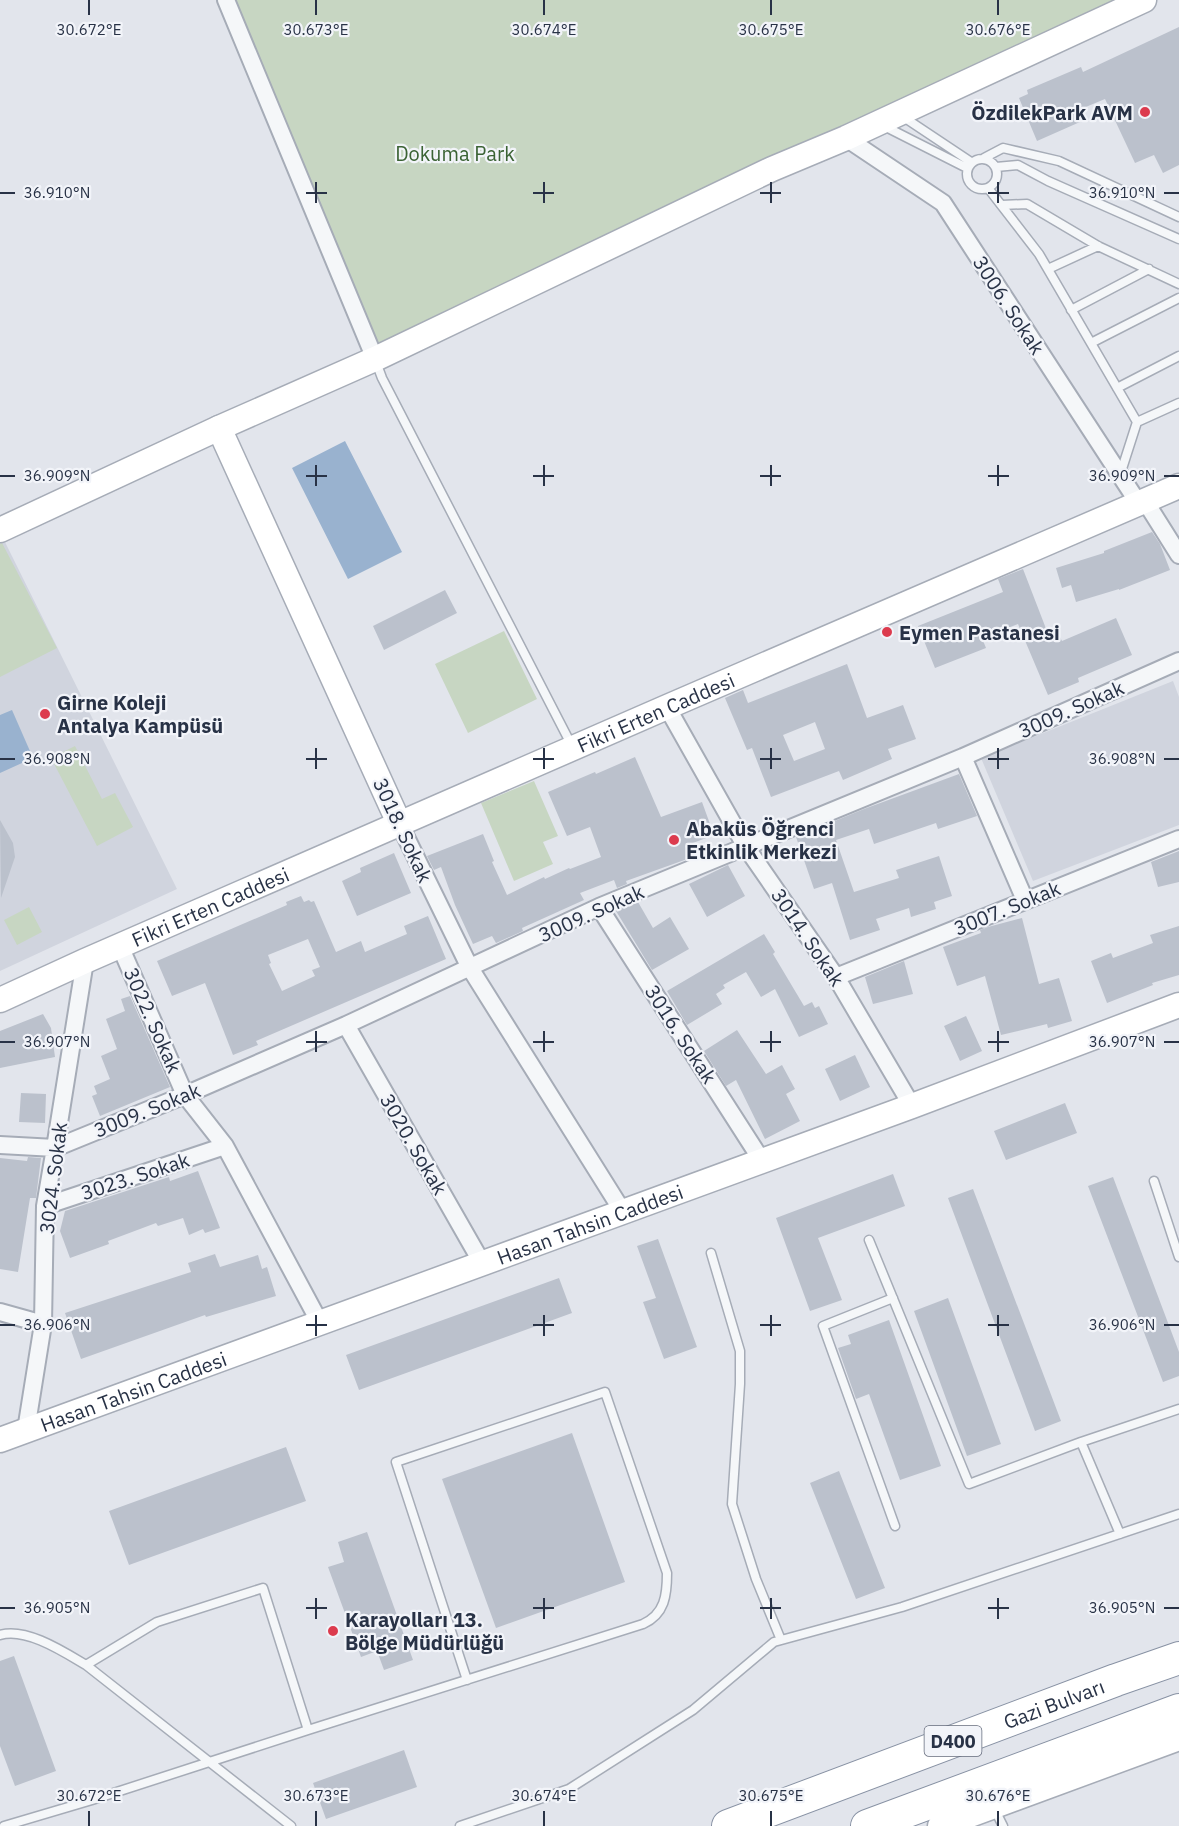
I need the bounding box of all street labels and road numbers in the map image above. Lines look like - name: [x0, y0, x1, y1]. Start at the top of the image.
- street label: 3006. Sokak: [967, 250, 1051, 360]
- street label: Fikri Erten Caddesi: [573, 666, 738, 758]
- street label: 3009. Sokak: [1014, 674, 1128, 744]
- street label: 3018. Sokak: [367, 773, 439, 887]
- street label: Fikri Erten Caddesi: [127, 860, 293, 953]
- street label: 3007. Sokak: [950, 874, 1065, 942]
- street label: 3009. Sokak: [534, 878, 648, 948]
- street label: 3014. Sokak: [765, 883, 851, 992]
- street label: 3022. Sokak: [118, 963, 188, 1077]
- street label: 3016. Sokak: [639, 979, 723, 1089]
- street label: 3009. Sokak: [90, 1076, 205, 1144]
- street label: 3020. Sokak: [374, 1088, 454, 1200]
- street label: 3024. Sokak: [33, 1120, 73, 1236]
- street label: 3023. Sokak: [77, 1146, 193, 1206]
- street label: Hasan Tahsin Caddesi: [493, 1178, 687, 1270]
- street label: Hasan Tahsin Caddesi: [36, 1345, 230, 1438]
- street label: Gazi Bulvarı: [999, 1672, 1108, 1735]
- road number: D400: [924, 1726, 982, 1756]

